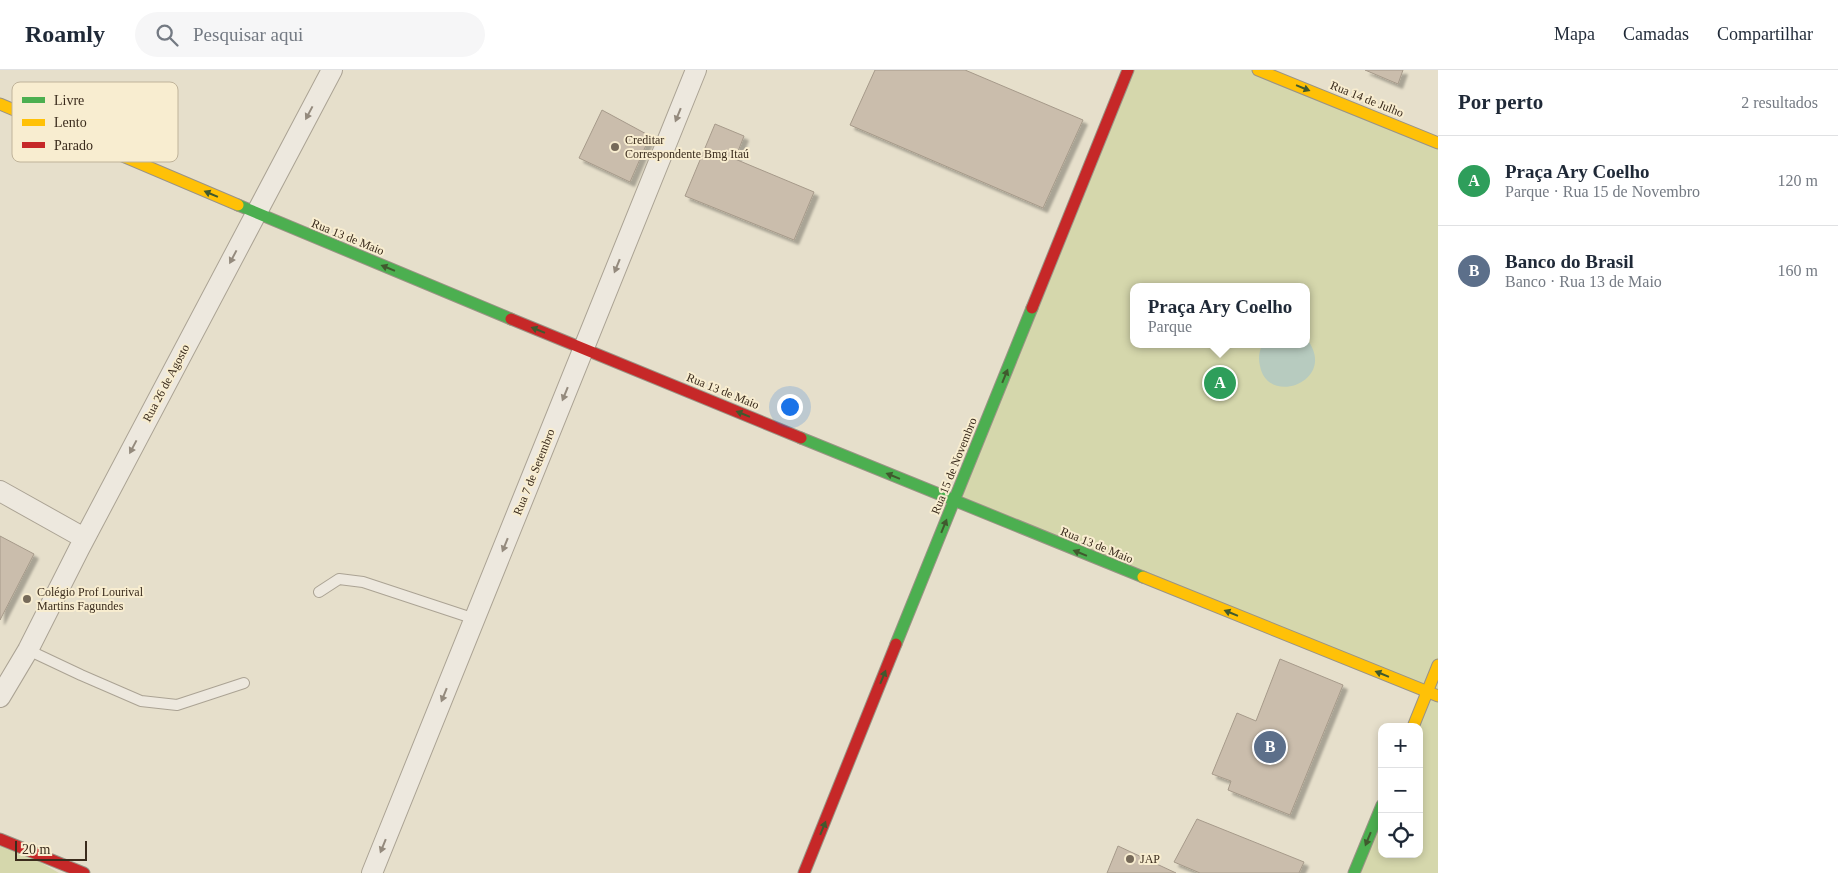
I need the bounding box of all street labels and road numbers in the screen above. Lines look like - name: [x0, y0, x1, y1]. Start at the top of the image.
- street label: Rua 14 de Julho: [1328, 78, 1406, 120]
- street label: Rua 13 de Maio: [310, 216, 386, 258]
- street label: Rua 26 de Agosto: [140, 342, 192, 424]
- street label: Rua 13 de Maio: [685, 370, 761, 412]
- street label: Rua 15 de Novembro: [928, 416, 980, 516]
- street label: Rua 7 de Setembro: [510, 427, 558, 517]
- street label: Rua 13 de Maio: [1059, 524, 1135, 566]

